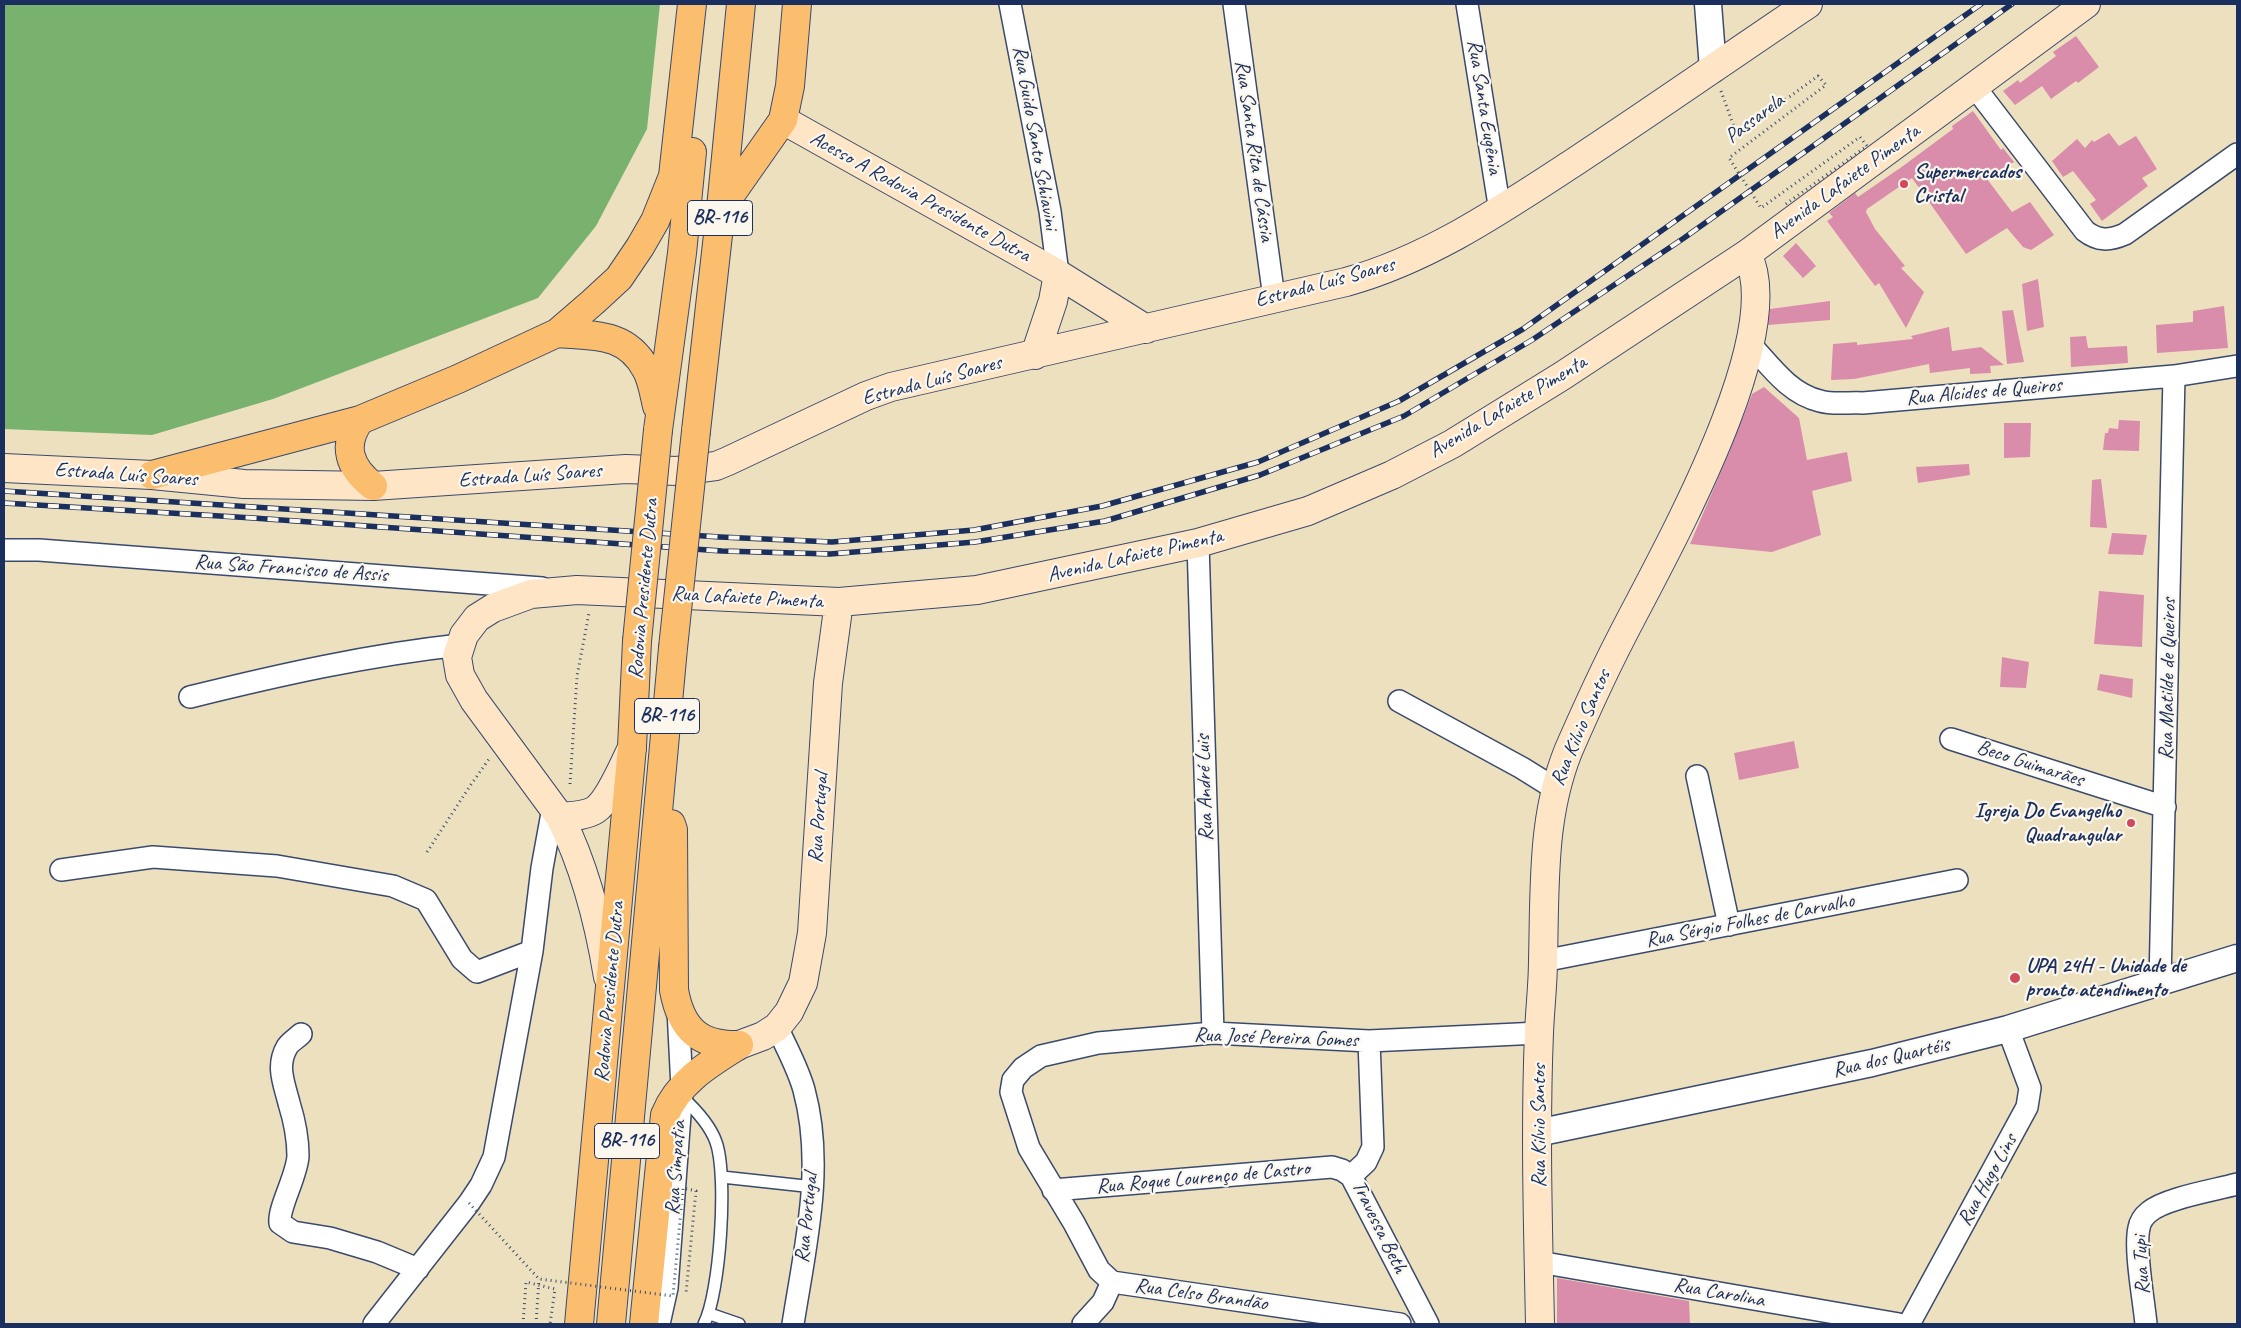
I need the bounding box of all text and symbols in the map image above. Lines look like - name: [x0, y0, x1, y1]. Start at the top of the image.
- street label: Rua Santa Eugênia: [1461, 38, 1507, 176]
- street label: Rua Guido Santo Schiavini: [1006, 44, 1064, 232]
- street label: Rua Santa Rita de Cássia: [1229, 59, 1279, 243]
- street label: Passarela: [1720, 88, 1790, 150]
- street label: Avenida Lafaiete Pimenta: [1765, 119, 1925, 245]
- street label: Acesso A Rodovia Presidente Dutra: [805, 126, 1035, 268]
- place label: Supermercados Cristal: [1914, 159, 2021, 209]
- marker: Supermercados Cristal: [1898, 178, 1910, 190]
- road number: BR-116: [688, 200, 752, 236]
- street label: Estrada Luís Soares: [1253, 252, 1397, 314]
- street label: Estrada Luís Soares: [860, 350, 1004, 412]
- street label: Avenida Lafaiete Pimenta: [1425, 350, 1591, 464]
- street label: Rua Alcides de Queiros: [1905, 373, 2063, 411]
- street label: Estrada Luís Soares: [54, 457, 198, 493]
- street label: Estrada Luís Soares: [458, 458, 602, 494]
- street label: Rodovia Presidente Dutra: [624, 498, 664, 680]
- street label: Avenida Lafaiete Pimenta: [1045, 524, 1225, 588]
- street label: Rua São Francisco de Assis: [193, 550, 389, 588]
- street label: Rua Lafaiete Pimenta: [671, 581, 823, 615]
- street label: Rua Matilde de Queiros: [2154, 598, 2182, 760]
- street label: Rua Kilvio Santos: [1545, 666, 1617, 790]
- road number: BR-116: [634, 698, 700, 734]
- street label: Rua André Luis: [1191, 734, 1219, 842]
- street label: Beco Guimarães: [1973, 735, 2087, 793]
- street label: Rua Portugal: [803, 772, 835, 864]
- place label: Igreja Do Evangelho Quadrangular: [1975, 798, 2121, 848]
- marker: Igreja Do Evangelho Quadrangular: [2125, 817, 2137, 829]
- street label: Rua Sérgio Folhes de Carvalho: [1644, 888, 1856, 954]
- street label: Rodovia Presidente Dutra: [590, 901, 630, 1083]
- place label: UPA 24H - Unidade de pronto atendimento: [2026, 953, 2186, 1003]
- marker: UPA 24H - Unidade de pronto atendimento: [2008, 971, 2022, 985]
- street label: Rua José Pereira Gomes: [1193, 1023, 1359, 1053]
- street label: Rua dos Quartéis: [1830, 1032, 1952, 1084]
- street label: Rua Kilvio Santos: [1526, 1064, 1552, 1188]
- street label: Rua Simpatia: [660, 1120, 692, 1216]
- road number: BR-116: [594, 1124, 660, 1158]
- street label: Rua Hugo Lins: [1952, 1130, 2024, 1230]
- street label: Rua Roque Lourenço de Castro: [1095, 1156, 1311, 1200]
- street label: Rua Portugal: [790, 1172, 824, 1264]
- street label: Travessa Beth: [1346, 1176, 1412, 1278]
- street label: Rua Tupi: [2128, 1235, 2156, 1295]
- street label: Rua Celso Brandão: [1133, 1273, 1269, 1317]
- street label: Rua Carolina: [1671, 1273, 1767, 1313]

